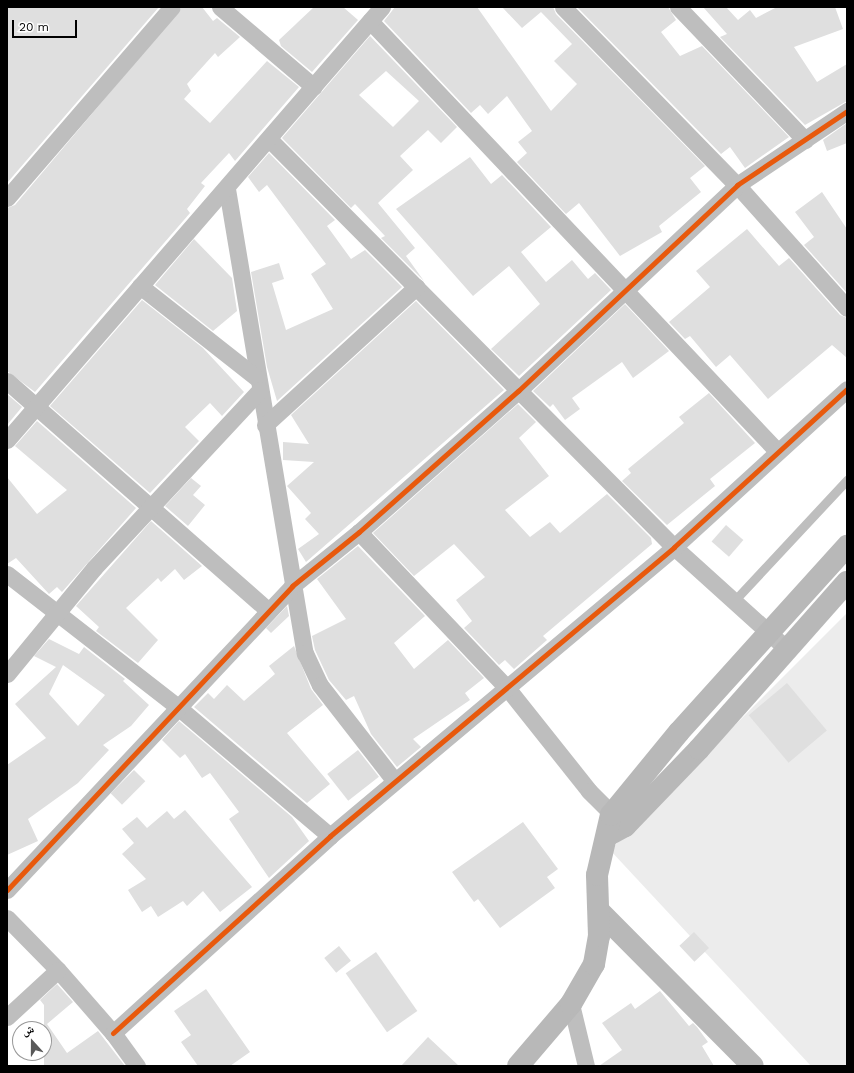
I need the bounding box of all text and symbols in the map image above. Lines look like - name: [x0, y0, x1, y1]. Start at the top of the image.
- scale bar: [14, 12, 79, 38]
- text: 20 m: [19, 20, 49, 34]
- north arrow: [12, 1021, 52, 1061]
- text: ش: [20, 1022, 36, 1038]

